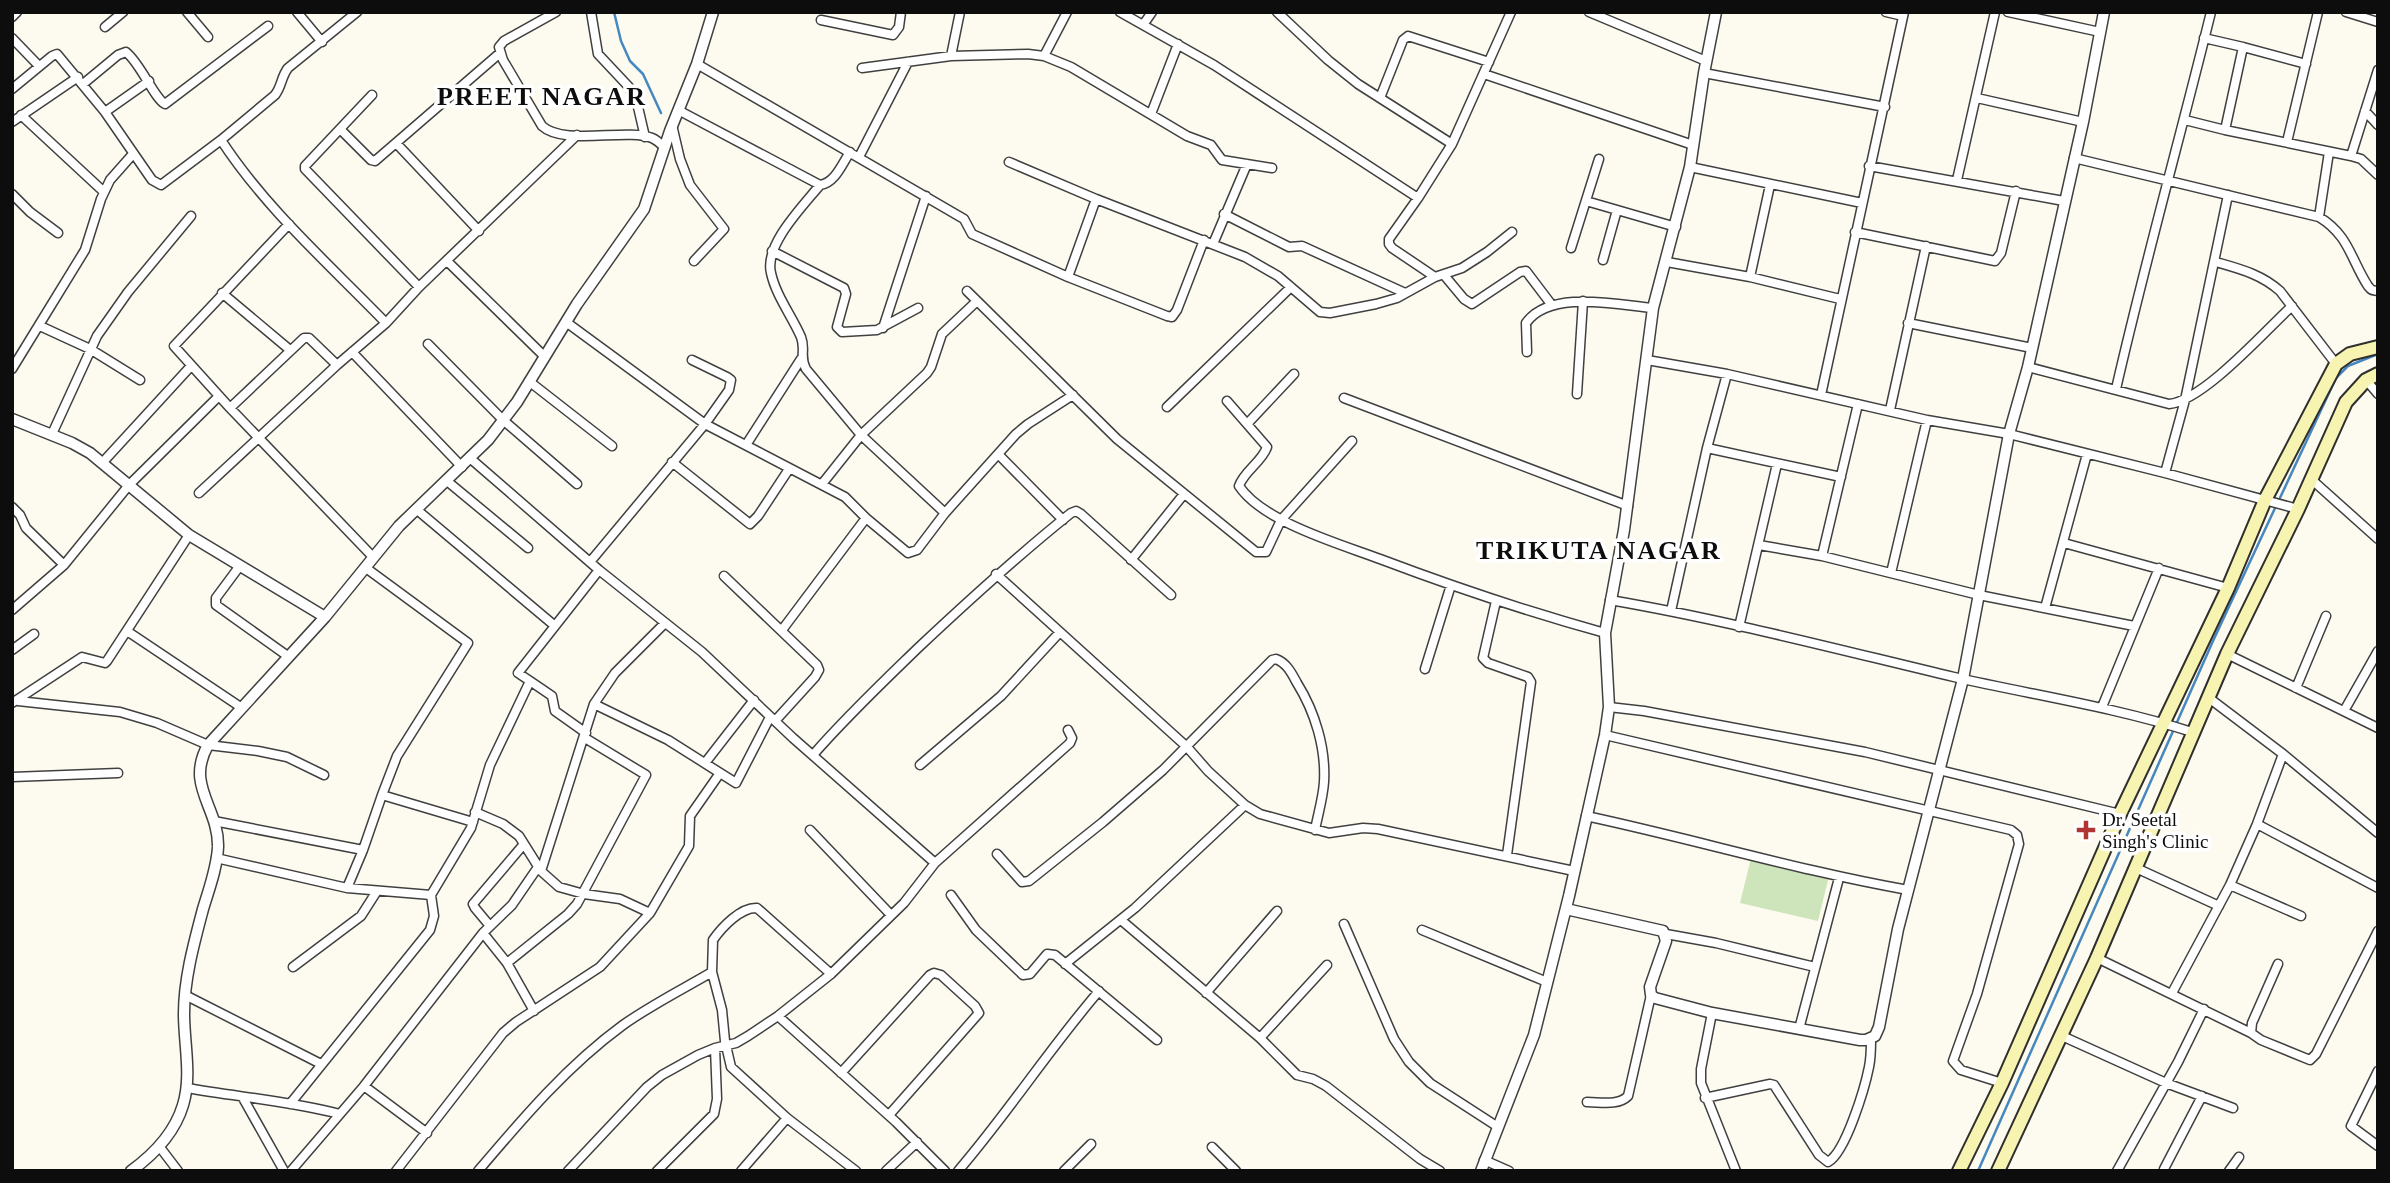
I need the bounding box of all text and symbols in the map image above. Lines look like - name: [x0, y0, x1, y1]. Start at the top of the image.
- district label: PREET NAGAR: [437, 82, 647, 111]
- district label: TRIKUTA NAGAR: [1476, 536, 1722, 565]
- place label: Dr. Seetal Singh's Clinic: [2102, 809, 2208, 852]
- marker: Dr. Seetal Singh's Clinic: [2076, 820, 2096, 840]

